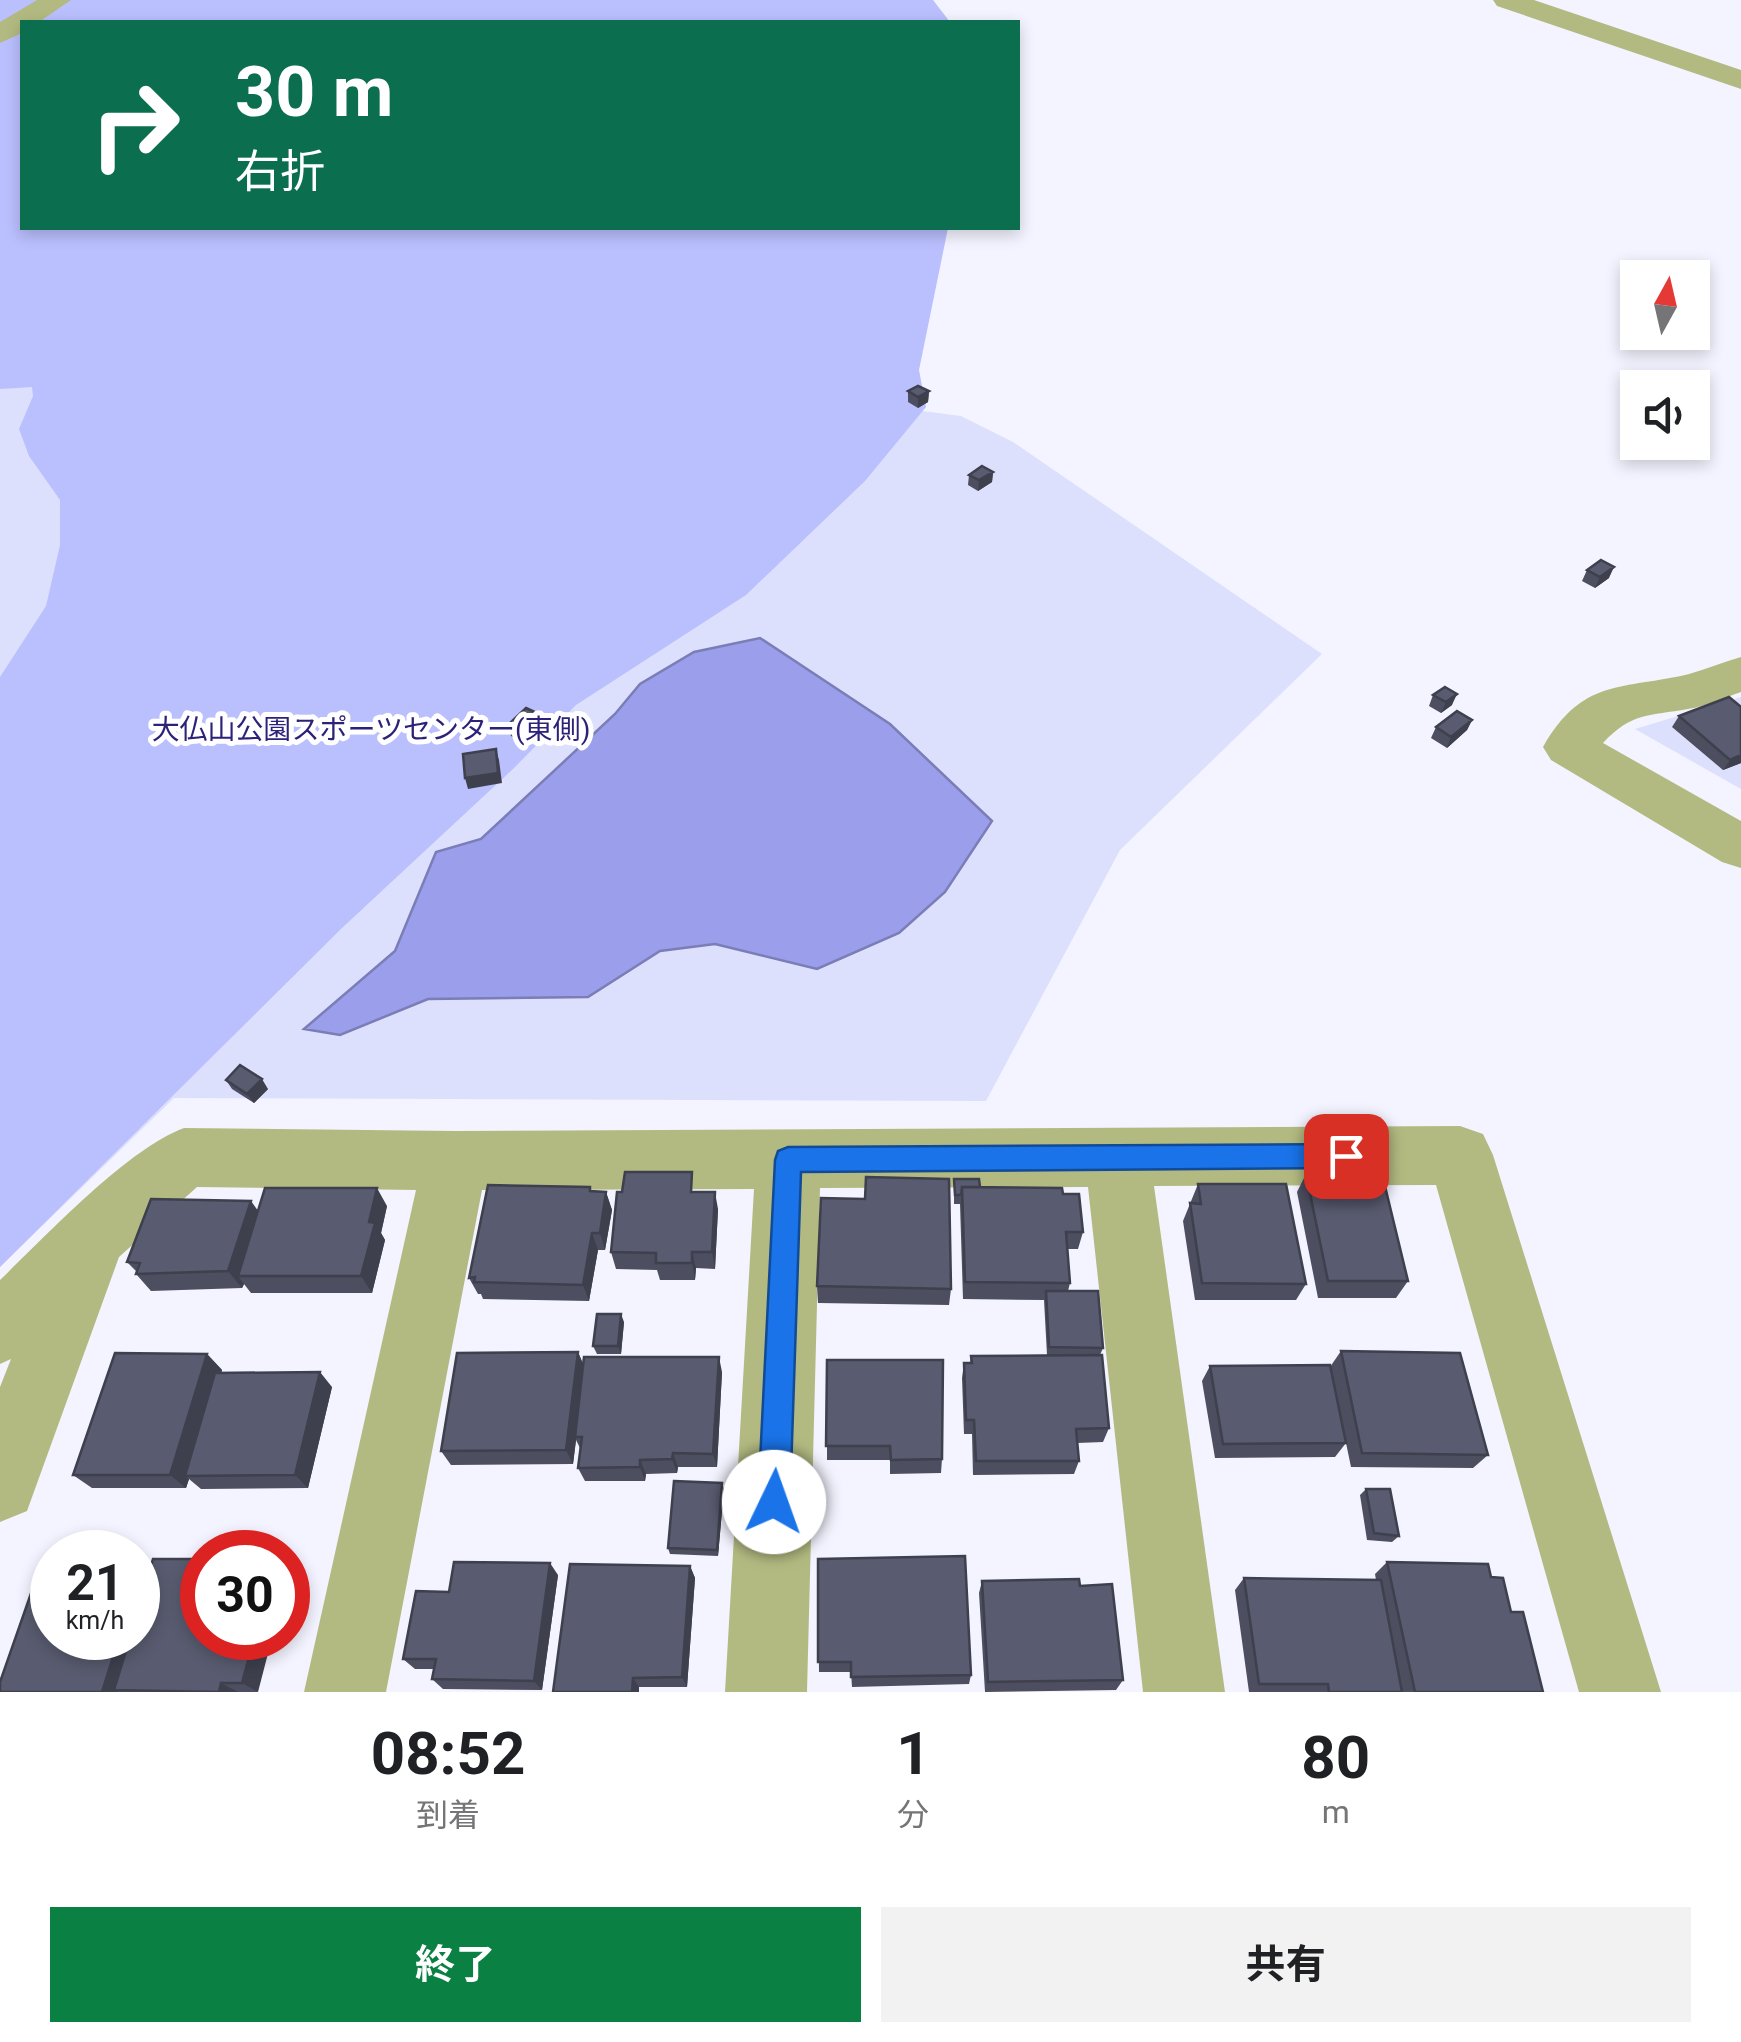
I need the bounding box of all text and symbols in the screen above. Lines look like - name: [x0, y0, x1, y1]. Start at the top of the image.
- text: 30 m: [235, 51, 393, 133]
- icon: right: [70, 60, 200, 190]
- text: 右折: [235, 145, 325, 198]
- north arrow: [1620, 260, 1710, 350]
- map controls: [1620, 260, 1710, 460]
- button: sound: [1620, 370, 1710, 460]
- park label: 大仏山公園スポーツセンター(東側): [152, 713, 590, 746]
- pin: [1304, 1114, 1389, 1199]
- icon: arrive: [1319, 1129, 1374, 1184]
- position arrow: [722, 1450, 826, 1554]
- speed limit sign: 30: [180, 1530, 310, 1660]
- text: 21: [66, 1554, 124, 1612]
- text: km/h: [66, 1606, 124, 1635]
- text: 08:52: [371, 1718, 525, 1789]
- text: 1: [896, 1718, 931, 1789]
- text: 80: [1301, 1722, 1370, 1793]
- text: m: [1322, 1793, 1350, 1831]
- text: 到着: [416, 1796, 480, 1834]
- text: 分: [897, 1796, 929, 1834]
- button: 終了: [50, 1907, 861, 2022]
- button: 共有: [881, 1907, 1691, 2022]

